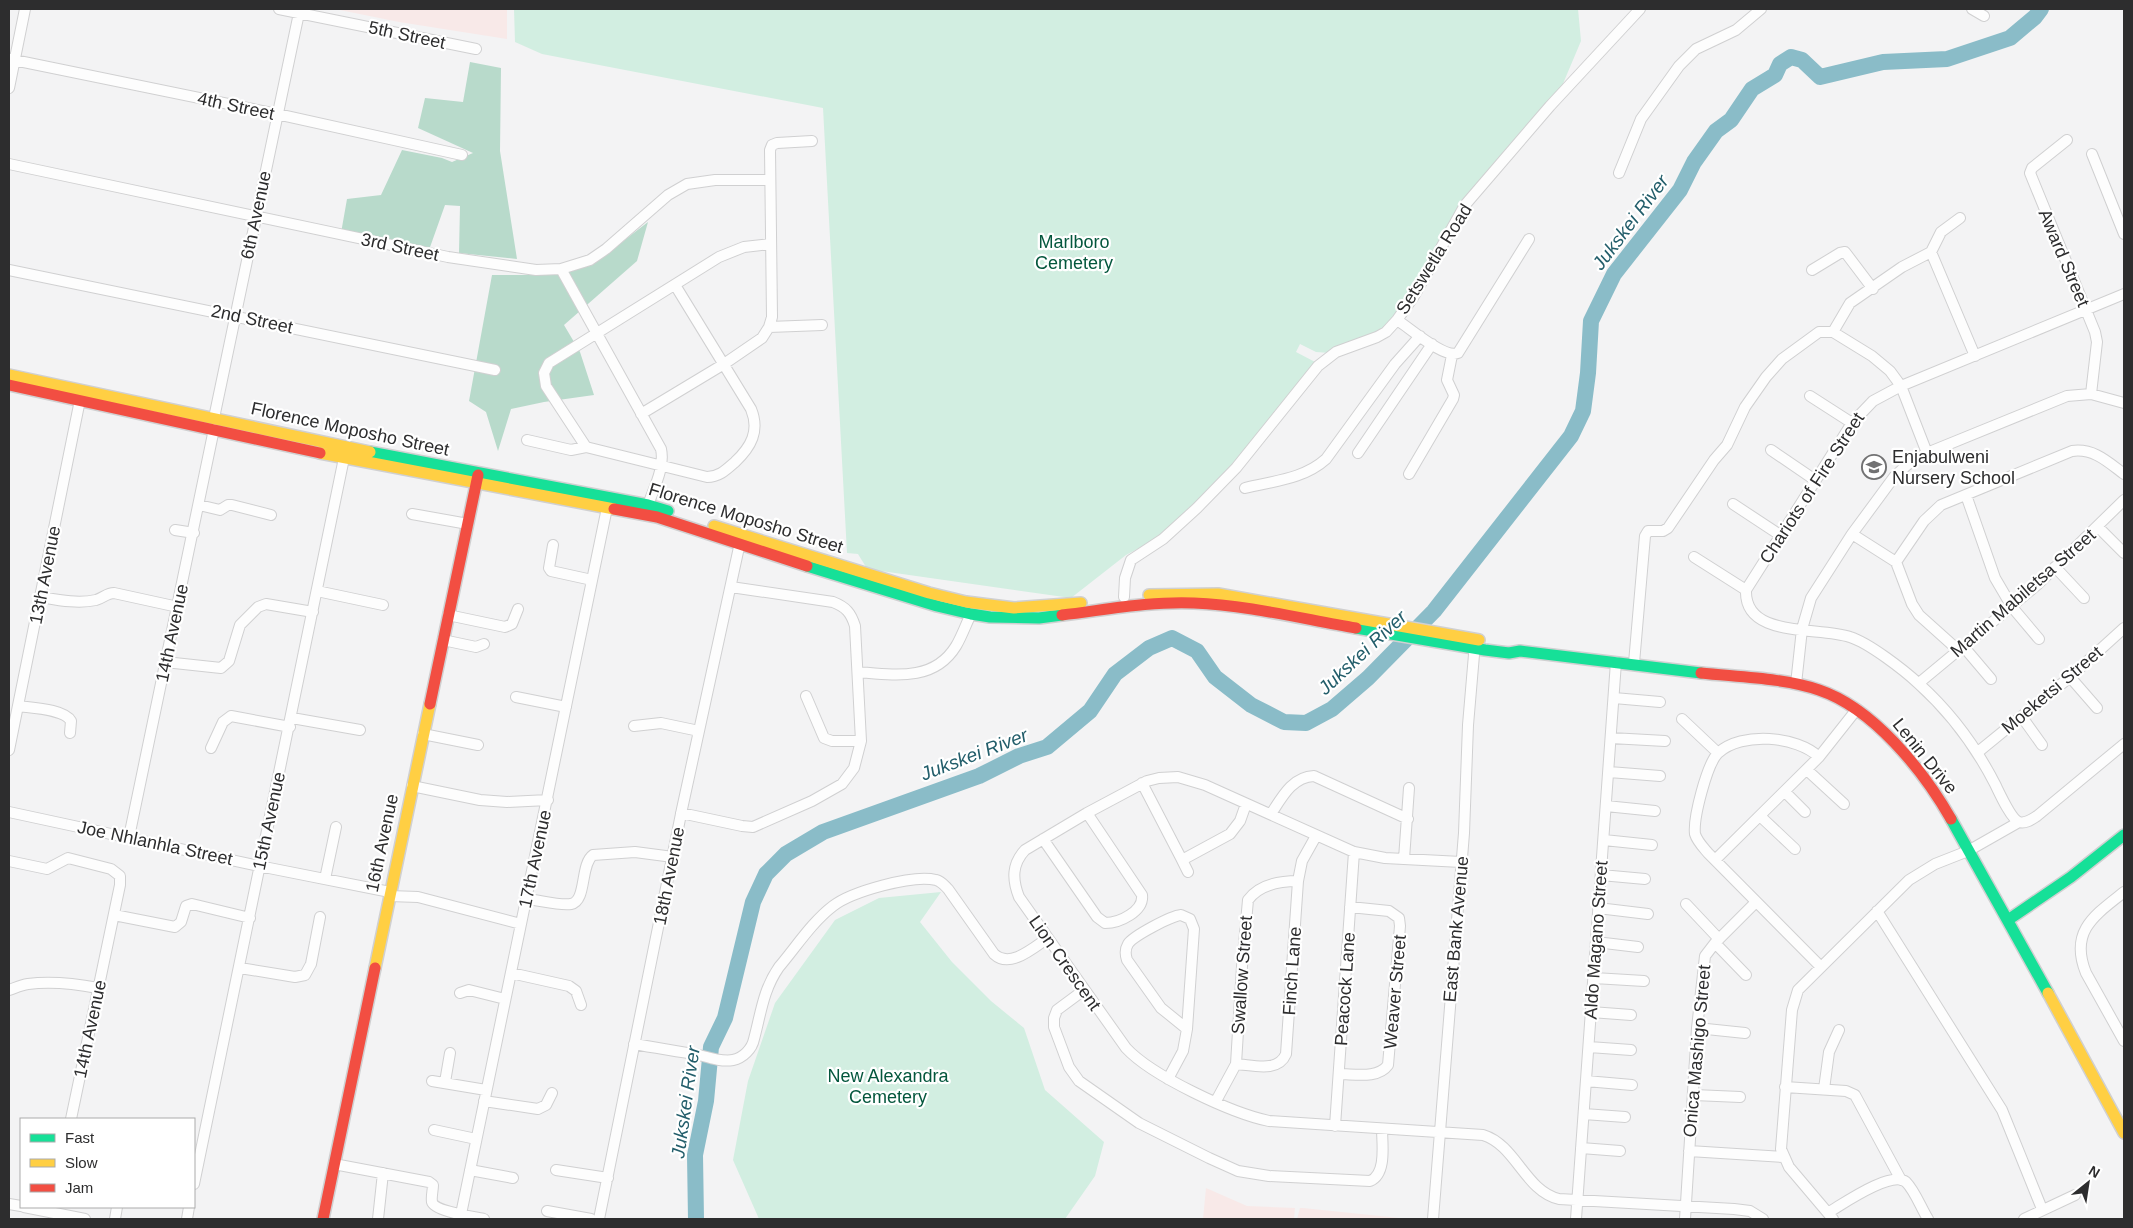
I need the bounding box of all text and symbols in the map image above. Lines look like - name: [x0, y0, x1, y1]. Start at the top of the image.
- street label: 5th Street: [367, 17, 447, 53]
- street label: 4th Street: [196, 88, 276, 124]
- street label: 6th Avenue: [237, 169, 275, 261]
- water label: Jukskei River: [1587, 170, 1673, 275]
- street label: Setswetla Road: [1392, 200, 1476, 318]
- street label: Award Street: [2035, 206, 2093, 310]
- street label: 3rd Street: [359, 229, 441, 265]
- park label: Marlboro Cemetery: [1035, 232, 1113, 273]
- street label: 2nd Street: [209, 301, 295, 337]
- street label: Florence Moposho Street: [249, 398, 451, 460]
- street label: Chariots of Fire Street: [1756, 409, 1868, 567]
- place label: Enjabulweni Nursery School: [1892, 447, 2015, 488]
- school or university icon: Enjabulweni Nursery School: [1861, 454, 1887, 480]
- street label: Florence Moposho Street: [646, 479, 846, 557]
- street label: 13th Avenue: [26, 524, 64, 626]
- street label: Martin Mabiletsa Street: [1947, 525, 2099, 661]
- street label: 14th Avenue: [152, 582, 192, 684]
- water label: Jukskei River: [1313, 606, 1411, 699]
- street label: Moeketsi Street: [1998, 642, 2106, 738]
- street label: Lenin Drive: [1889, 714, 1961, 798]
- water label: Jukskei River: [917, 724, 1031, 785]
- street label: 15th Avenue: [249, 770, 289, 872]
- street label: 16th Avenue: [362, 792, 402, 894]
- street label: 17th Avenue: [515, 808, 555, 910]
- street label: Joe Nhlanhla Street: [76, 817, 234, 869]
- street label: 18th Avenue: [650, 825, 688, 927]
- street label: East Bank Avenue: [1440, 855, 1472, 1003]
- street label: Aldo Magano Street: [1580, 860, 1612, 1020]
- street label: Lion Crescent: [1025, 912, 1105, 1014]
- street label: Swallow Street: [1228, 915, 1256, 1035]
- street label: Finch Lane: [1279, 926, 1305, 1016]
- street label: Peacock Lane: [1331, 931, 1359, 1047]
- street label: Weaver Street: [1380, 934, 1410, 1050]
- street label: Onica Mashigo Street: [1679, 964, 1715, 1138]
- street label: 14th Avenue: [70, 978, 110, 1080]
- water label: Jukskei River: [667, 1044, 704, 1160]
- park label: New Alexandra Cemetery: [827, 1066, 950, 1107]
- legend: [20, 1118, 195, 1208]
- text: Fast: [65, 1129, 95, 1146]
- text: Slow: [65, 1154, 98, 1171]
- north arrow: [2063, 1158, 2113, 1208]
- text: N: [2086, 1162, 2103, 1181]
- text: Jam: [65, 1179, 93, 1196]

